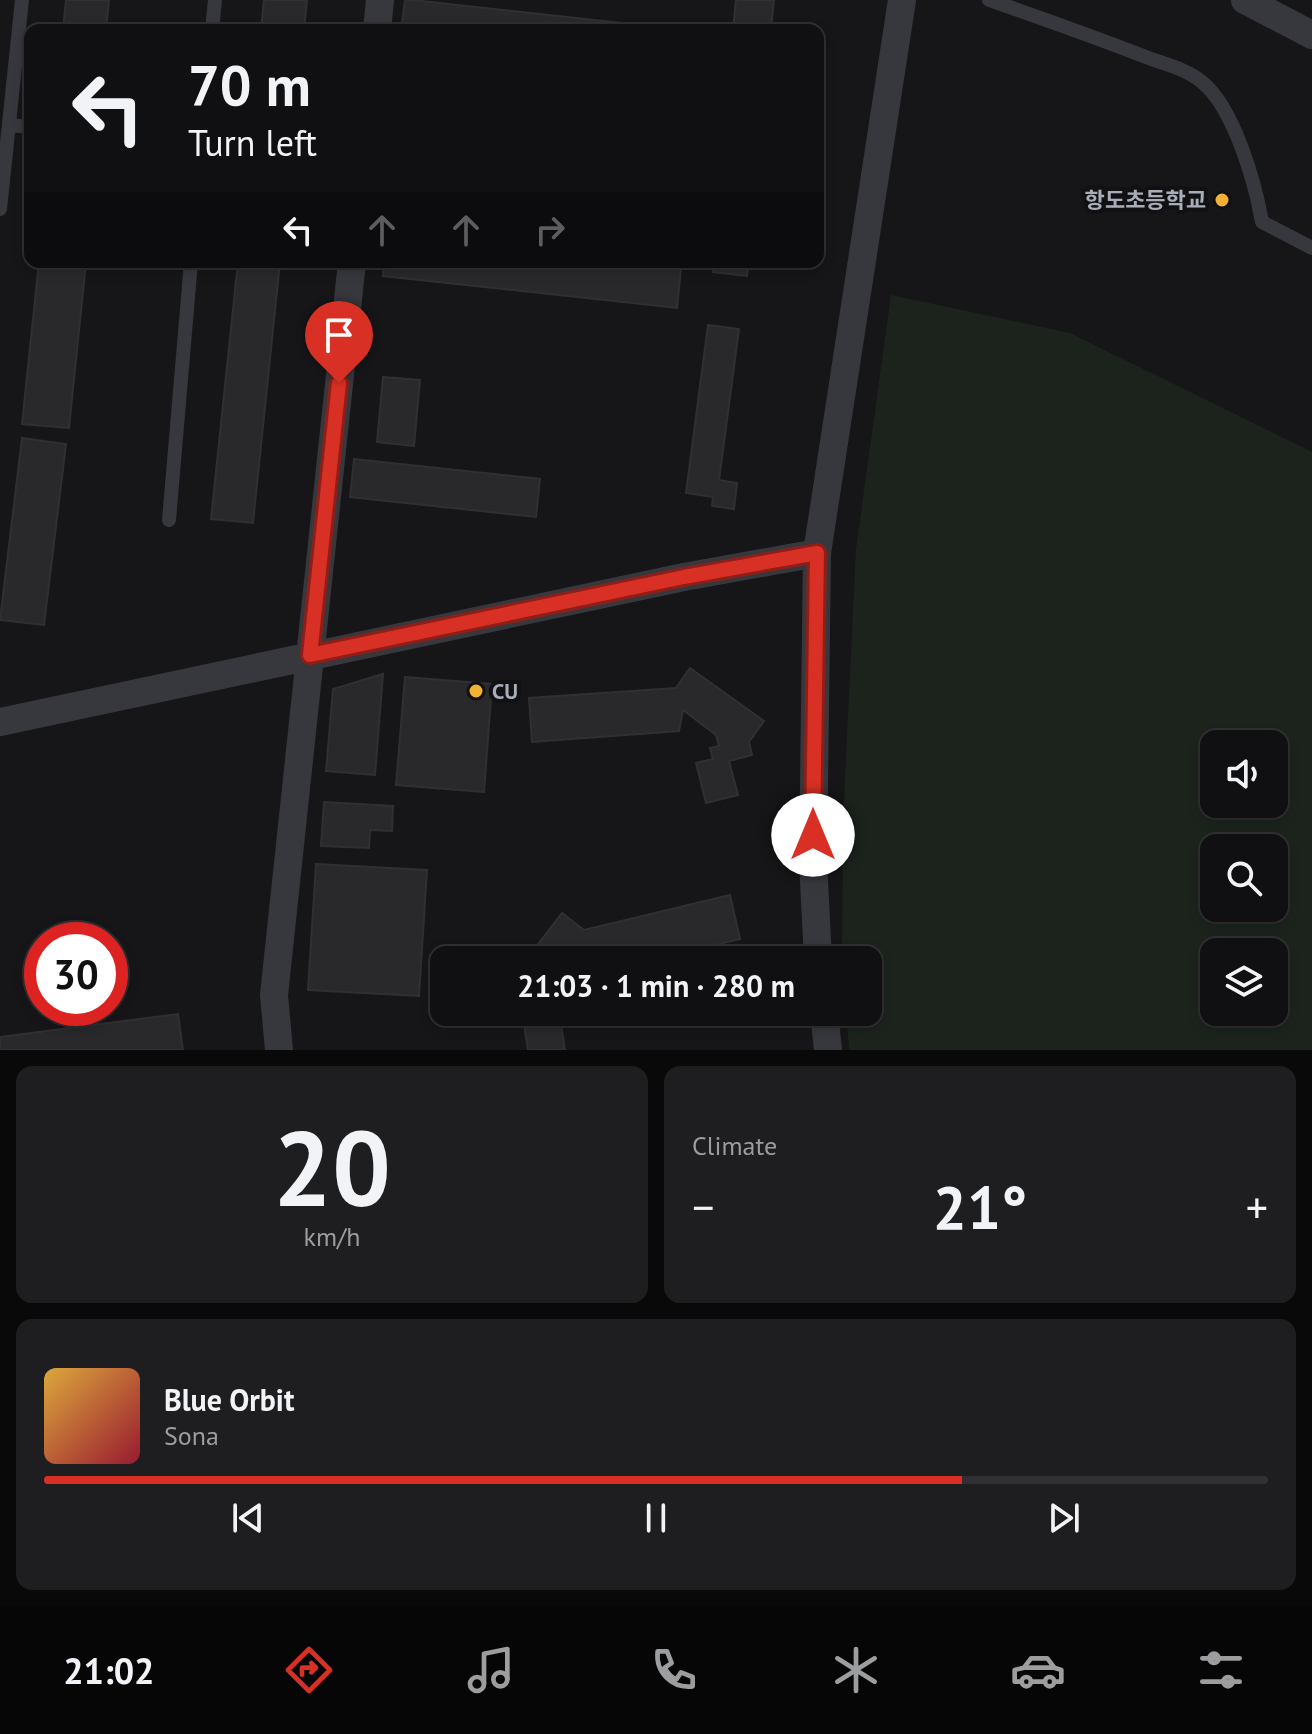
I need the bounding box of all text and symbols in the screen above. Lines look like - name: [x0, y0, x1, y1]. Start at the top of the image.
- text: 70 m: [188, 49, 311, 121]
- icon: left: [56, 56, 160, 160]
- text: Turn left: [188, 119, 317, 166]
- place label: 항도초등학교: [1085, 186, 1206, 214]
- marker: 항도초등학교: [1213, 191, 1231, 209]
- icon: left: [276, 208, 320, 252]
- icon: ahead: [360, 208, 404, 252]
- icon: ahead: [444, 208, 488, 252]
- icon: right: [528, 208, 572, 252]
- pin: [305, 301, 373, 383]
- icon: arrive: [317, 313, 361, 357]
- place label: CU: [492, 677, 518, 705]
- marker: CU: [467, 682, 485, 700]
- map controls: [1200, 730, 1288, 1026]
- button: sound: [1200, 730, 1288, 818]
- position arrow: [771, 793, 855, 877]
- button: search: [1200, 834, 1288, 922]
- speed limit sign: 30: [24, 922, 128, 1026]
- button: layers: [1200, 938, 1288, 1026]
- text: 21:03 · 1 min · 280 m: [517, 966, 795, 1005]
- text: 20: [273, 1100, 391, 1235]
- text: Climate: [692, 1129, 777, 1162]
- text: 21°: [933, 1168, 1027, 1246]
- text: −: [692, 1178, 714, 1235]
- text: +: [1246, 1178, 1268, 1235]
- text: km/h: [304, 1220, 361, 1253]
- text: Blue Orbit: [164, 1380, 294, 1419]
- text: Sona: [164, 1419, 219, 1452]
- icon: previous: [226, 1496, 270, 1540]
- icon: pause: [634, 1496, 678, 1540]
- icon: next: [1042, 1496, 1086, 1540]
- icon: directions: [281, 1642, 337, 1698]
- icon: music: [463, 1642, 519, 1698]
- icon: phone: [646, 1642, 702, 1698]
- icon: climate: [828, 1642, 884, 1698]
- icon: car: [1010, 1642, 1066, 1698]
- icon: filters: [1193, 1642, 1249, 1698]
- text: 21:02: [63, 1647, 155, 1694]

